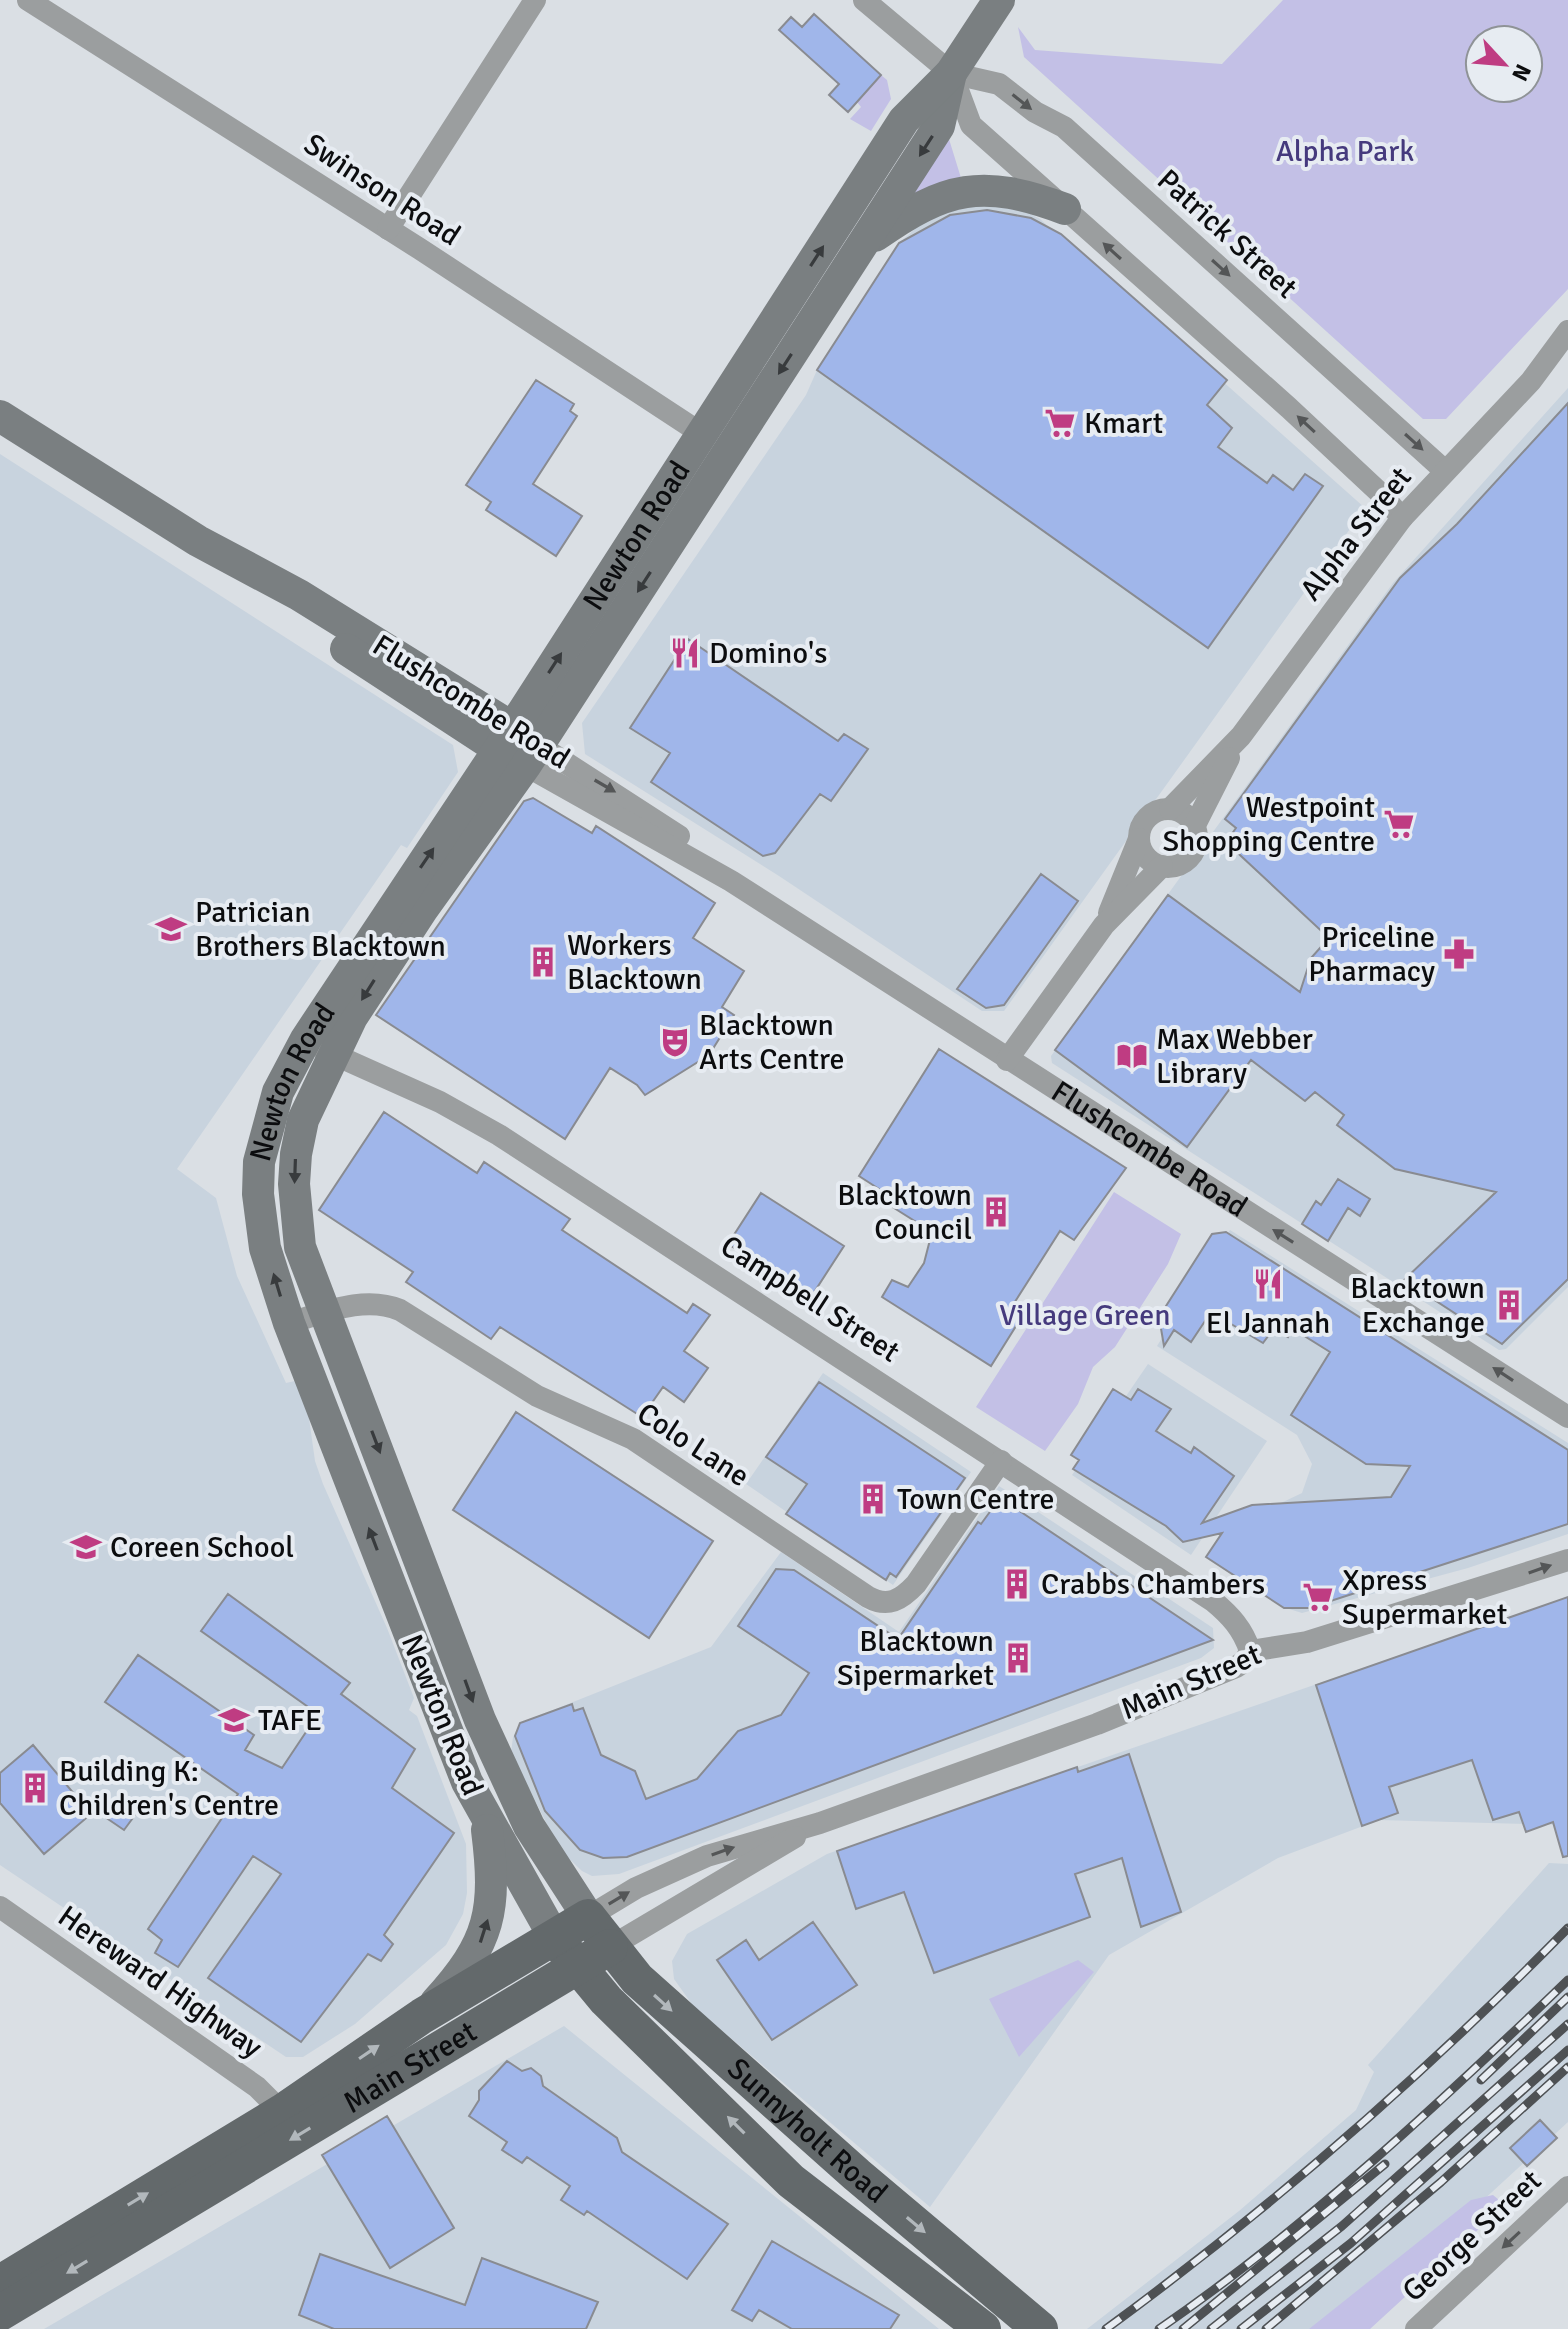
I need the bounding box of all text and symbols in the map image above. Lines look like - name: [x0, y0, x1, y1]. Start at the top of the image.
- north arrow: [1464, 24, 1544, 104]
- text: N: [1506, 60, 1537, 85]
- one-way arrow: [1012, 94, 1032, 110]
- street label: Swinson Road: [297, 126, 467, 254]
- park label: Alpha Park: [1276, 133, 1414, 170]
- one-way arrow: [920, 135, 934, 157]
- street label: Patrick Street: [1149, 162, 1305, 306]
- one-way arrow: [1103, 243, 1122, 261]
- one-way arrow: [809, 245, 823, 267]
- one-way arrow: [1211, 259, 1230, 277]
- one-way arrow: [779, 353, 793, 375]
- place label: Kmart: [1084, 405, 1163, 442]
- supermarket icon: Kmart: [1043, 406, 1077, 440]
- one-way arrow: [1297, 416, 1316, 434]
- one-way arrow: [1404, 433, 1423, 451]
- street label: Newton Road: [575, 454, 698, 617]
- street label: Alpha Street: [1292, 460, 1420, 608]
- one-way arrow: [636, 572, 651, 593]
- street label: Flushcombe Road: [366, 627, 576, 777]
- place label: Domino's: [709, 635, 827, 672]
- restaurant icon: Domino's: [668, 636, 702, 670]
- one-way arrow: [547, 652, 561, 674]
- one-way arrow: [594, 779, 616, 793]
- place label: Westpoint Shopping Centre: [1162, 789, 1375, 860]
- supermarket icon: Westpoint Shopping Centre: [1382, 807, 1416, 841]
- one-way arrow: [419, 847, 434, 868]
- place label: Patrician Brothers Blacktown: [195, 894, 446, 965]
- school or university icon: Patrician Brothers Blacktown: [154, 912, 188, 946]
- place label: Priceline Pharmacy: [1308, 919, 1435, 990]
- place label: Workers Blacktown: [567, 927, 702, 998]
- pharmacy icon: Priceline Pharmacy: [1442, 937, 1476, 971]
- building icon: Workers Blacktown: [526, 945, 560, 979]
- one-way arrow: [362, 979, 376, 1001]
- street label: Newton Road: [242, 996, 343, 1165]
- place label: Blacktown Arts Centre: [699, 1007, 845, 1078]
- place label: Max Webber Library: [1156, 1021, 1313, 1092]
- theatre icon: Blacktown Arts Centre: [658, 1025, 692, 1059]
- library icon: Max Webber Library: [1115, 1039, 1149, 1073]
- street label: Flushcombe Road: [1045, 1073, 1254, 1225]
- one-way arrow: [288, 1159, 301, 1184]
- place label: Blacktown Council: [837, 1177, 972, 1248]
- building icon: Blacktown Council: [979, 1195, 1013, 1229]
- street label: Campbell Street: [714, 1227, 906, 1371]
- one-way arrow: [1272, 1229, 1294, 1243]
- restaurant icon: El Jannah: [1251, 1267, 1285, 1301]
- place label: Blacktown Exchange: [1350, 1270, 1485, 1341]
- one-way arrow: [270, 1273, 283, 1297]
- building icon: Blacktown Exchange: [1492, 1288, 1526, 1322]
- park label: Village Green: [999, 1297, 1171, 1334]
- place label: El Jannah: [1206, 1305, 1330, 1342]
- one-way arrow: [1492, 1367, 1513, 1382]
- street label: Colo Lane: [630, 1395, 756, 1495]
- one-way arrow: [370, 1430, 383, 1454]
- place label: Town Centre: [897, 1481, 1054, 1518]
- building icon: Town Centre: [856, 1482, 890, 1516]
- one-way arrow: [366, 1527, 379, 1551]
- place label: Coreen School: [110, 1529, 294, 1566]
- school or university icon: Coreen School: [69, 1530, 103, 1564]
- place label: Xpress Supermarket: [1342, 1562, 1507, 1633]
- one-way arrow: [1528, 1563, 1552, 1575]
- place label: Crabbs Chambers: [1041, 1566, 1265, 1603]
- building icon: Crabbs Chambers: [1000, 1567, 1034, 1601]
- supermarket icon: Xpress Supermarket: [1301, 1580, 1335, 1614]
- place label: Blacktown Sipermarket: [837, 1623, 994, 1694]
- street label: Newton Road: [393, 1629, 491, 1801]
- street label: Main Street: [1115, 1636, 1267, 1728]
- building icon: Blacktown Sipermarket: [1001, 1641, 1035, 1675]
- one-way arrow: [463, 1679, 476, 1703]
- place label: TAFE: [258, 1702, 322, 1739]
- school or university icon: TAFE: [217, 1703, 251, 1737]
- place label: Building K: Children's Centre: [59, 1753, 279, 1824]
- building icon: Building K: Children's Centre: [18, 1771, 52, 1805]
- one-way arrow: [711, 1844, 735, 1857]
- one-way arrow: [608, 1891, 630, 1905]
- street label: Hereward Highway: [51, 1898, 269, 2066]
- one-way arrow: [478, 1919, 490, 1943]
- one-way arrow: [653, 1994, 673, 2011]
- street label: Main Street: [337, 2013, 483, 2121]
- one-way arrow: [359, 2045, 380, 2060]
- street label: Sunnyholt Road: [720, 2050, 895, 2211]
- one-way arrow: [727, 2117, 746, 2135]
- one-way arrow: [289, 2127, 311, 2141]
- street label: George Street: [1395, 2162, 1549, 2310]
- one-way arrow: [127, 2192, 149, 2206]
- one-way arrow: [906, 2216, 926, 2233]
- one-way arrow: [1502, 2230, 1521, 2249]
- one-way arrow: [66, 2260, 88, 2274]

